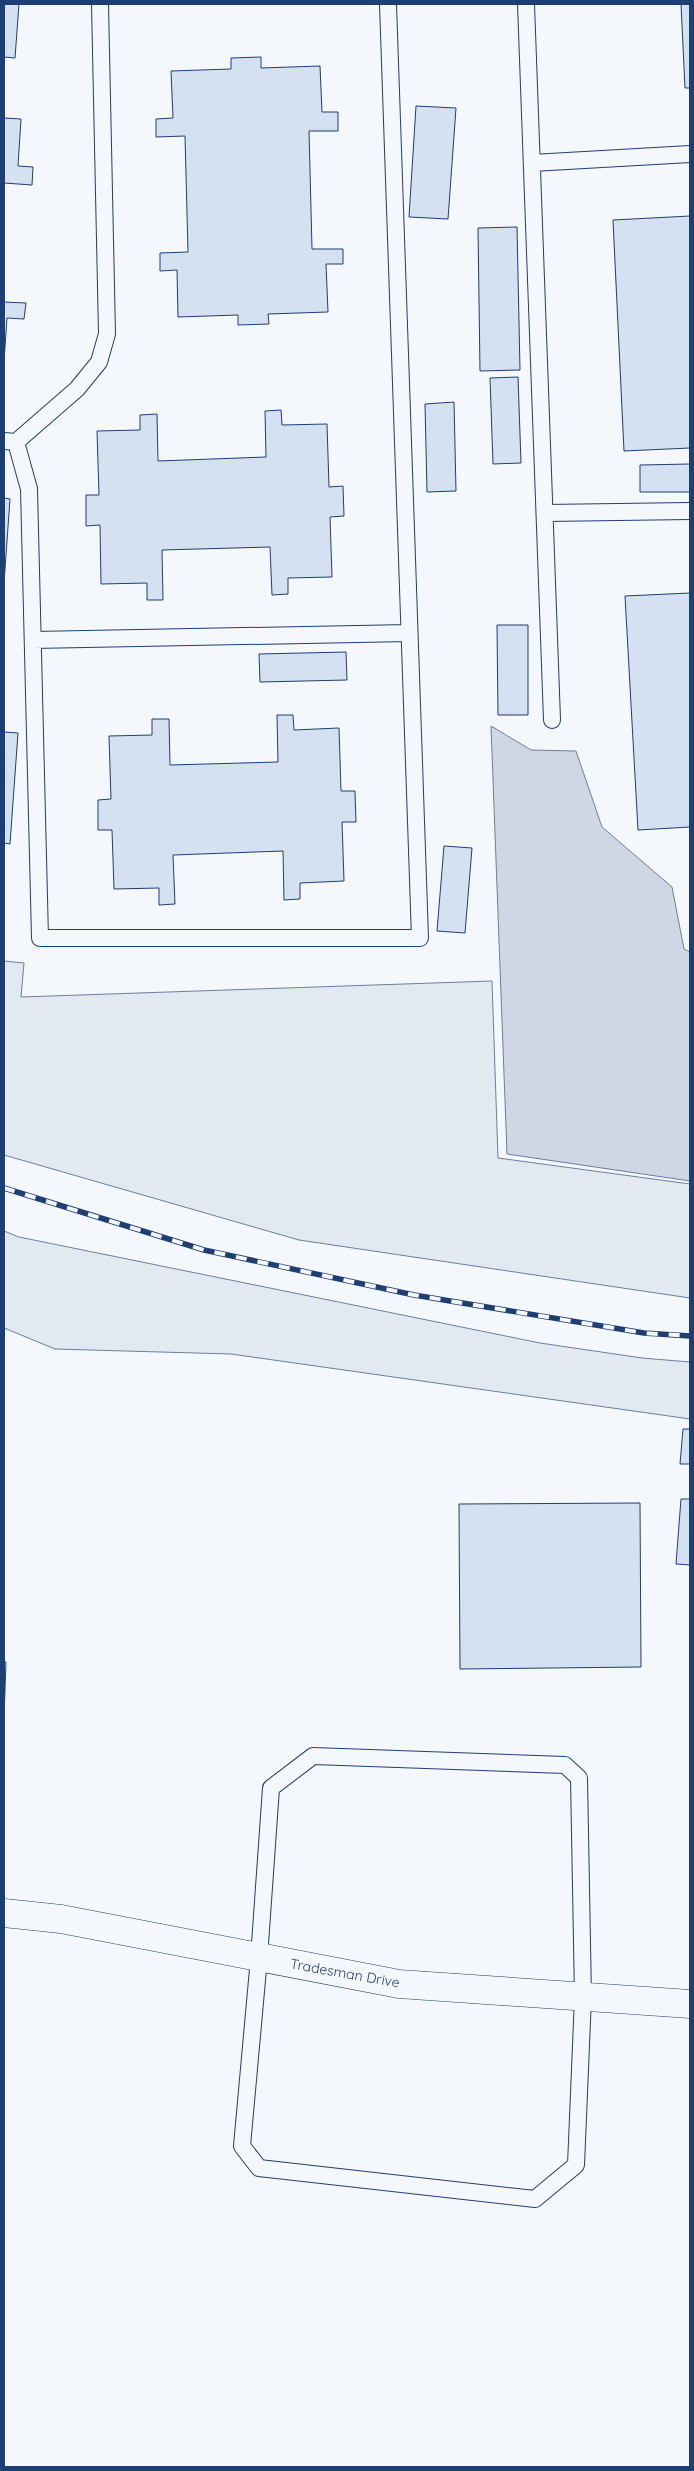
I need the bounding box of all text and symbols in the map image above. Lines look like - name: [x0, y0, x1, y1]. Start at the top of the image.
- street label: Tradesman Drive: [289, 1954, 401, 1992]

